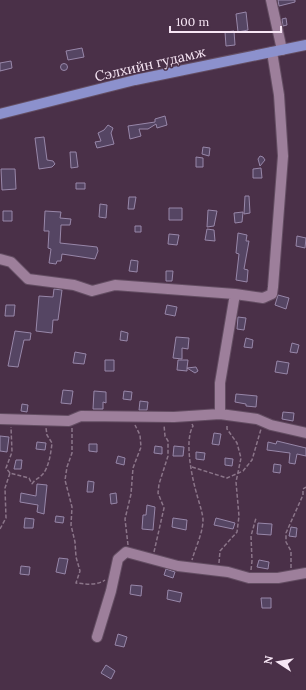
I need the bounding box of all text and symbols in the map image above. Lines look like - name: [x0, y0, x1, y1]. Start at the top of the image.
- scale bar: [170, 8, 281, 34]
- text: 100 m: [176, 14, 209, 29]
- street label: Сэлхийн гудамж: [93, 42, 207, 85]
- north arrow: [258, 642, 298, 682]
- text: N: [260, 654, 276, 666]

